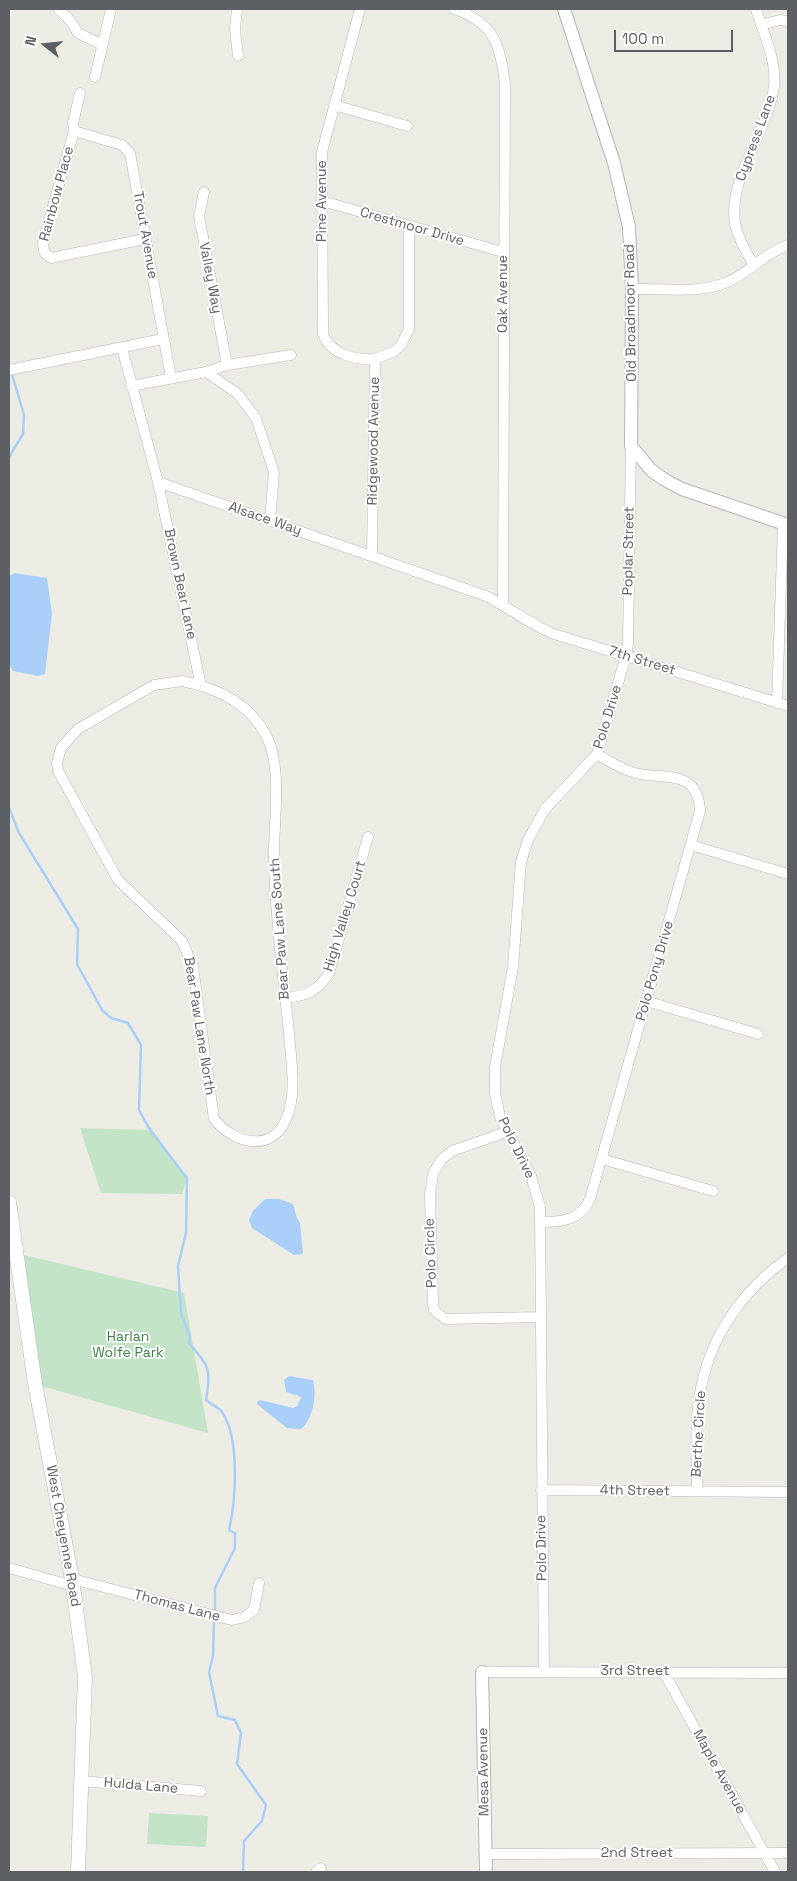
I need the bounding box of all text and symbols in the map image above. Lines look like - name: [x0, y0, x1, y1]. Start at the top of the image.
- north arrow: [20, 20, 70, 70]
- scale bar: [617, 20, 736, 52]
- text: 100 m: [622, 29, 664, 48]
- text: N: [21, 34, 41, 48]
- street label: Cypress Lane: [733, 92, 779, 184]
- street label: Rainbow Place: [36, 145, 78, 243]
- street label: Pine Avenue: [314, 160, 330, 242]
- street label: Trout Avenue: [129, 190, 161, 280]
- street label: Crestmoor Drive: [358, 204, 466, 250]
- street label: Valley Way: [195, 241, 225, 315]
- street label: Old Broadmoor Road: [621, 244, 641, 382]
- street label: Oak Avenue: [495, 255, 511, 333]
- street label: Ridgewood Avenue: [364, 376, 384, 506]
- street label: Alsace Way: [226, 499, 304, 539]
- street label: Poplar Street: [620, 506, 638, 596]
- street label: Brown Bear Lane: [160, 527, 200, 641]
- street label: 7th Street: [606, 643, 678, 679]
- street label: Polo Drive: [590, 683, 626, 751]
- street label: Bear Paw Lane South: [267, 857, 293, 1001]
- street label: High Valley Court: [320, 858, 370, 974]
- street label: Polo Pony Drive: [633, 919, 677, 1023]
- street label: Bear Paw Lane North: [180, 956, 218, 1096]
- street label: Polo Drive: [494, 1115, 538, 1181]
- street label: Polo Circle: [421, 1218, 441, 1288]
- park label: Harlan Wolfe Park: [93, 1329, 163, 1361]
- street label: Berthe Circle: [688, 1390, 710, 1478]
- street label: West Cheyenne Road: [42, 1464, 84, 1608]
- street label: 4th Street: [600, 1482, 670, 1500]
- street label: Polo Drive: [533, 1515, 551, 1581]
- street label: Thomas Lane: [132, 1586, 222, 1626]
- street label: 3rd Street: [601, 1663, 669, 1679]
- street label: Mesa Avenue: [475, 1727, 493, 1817]
- street label: Maple Avenue: [689, 1727, 749, 1817]
- street label: Hulda Lane: [103, 1774, 179, 1798]
- street label: 2nd Street: [601, 1845, 673, 1861]

